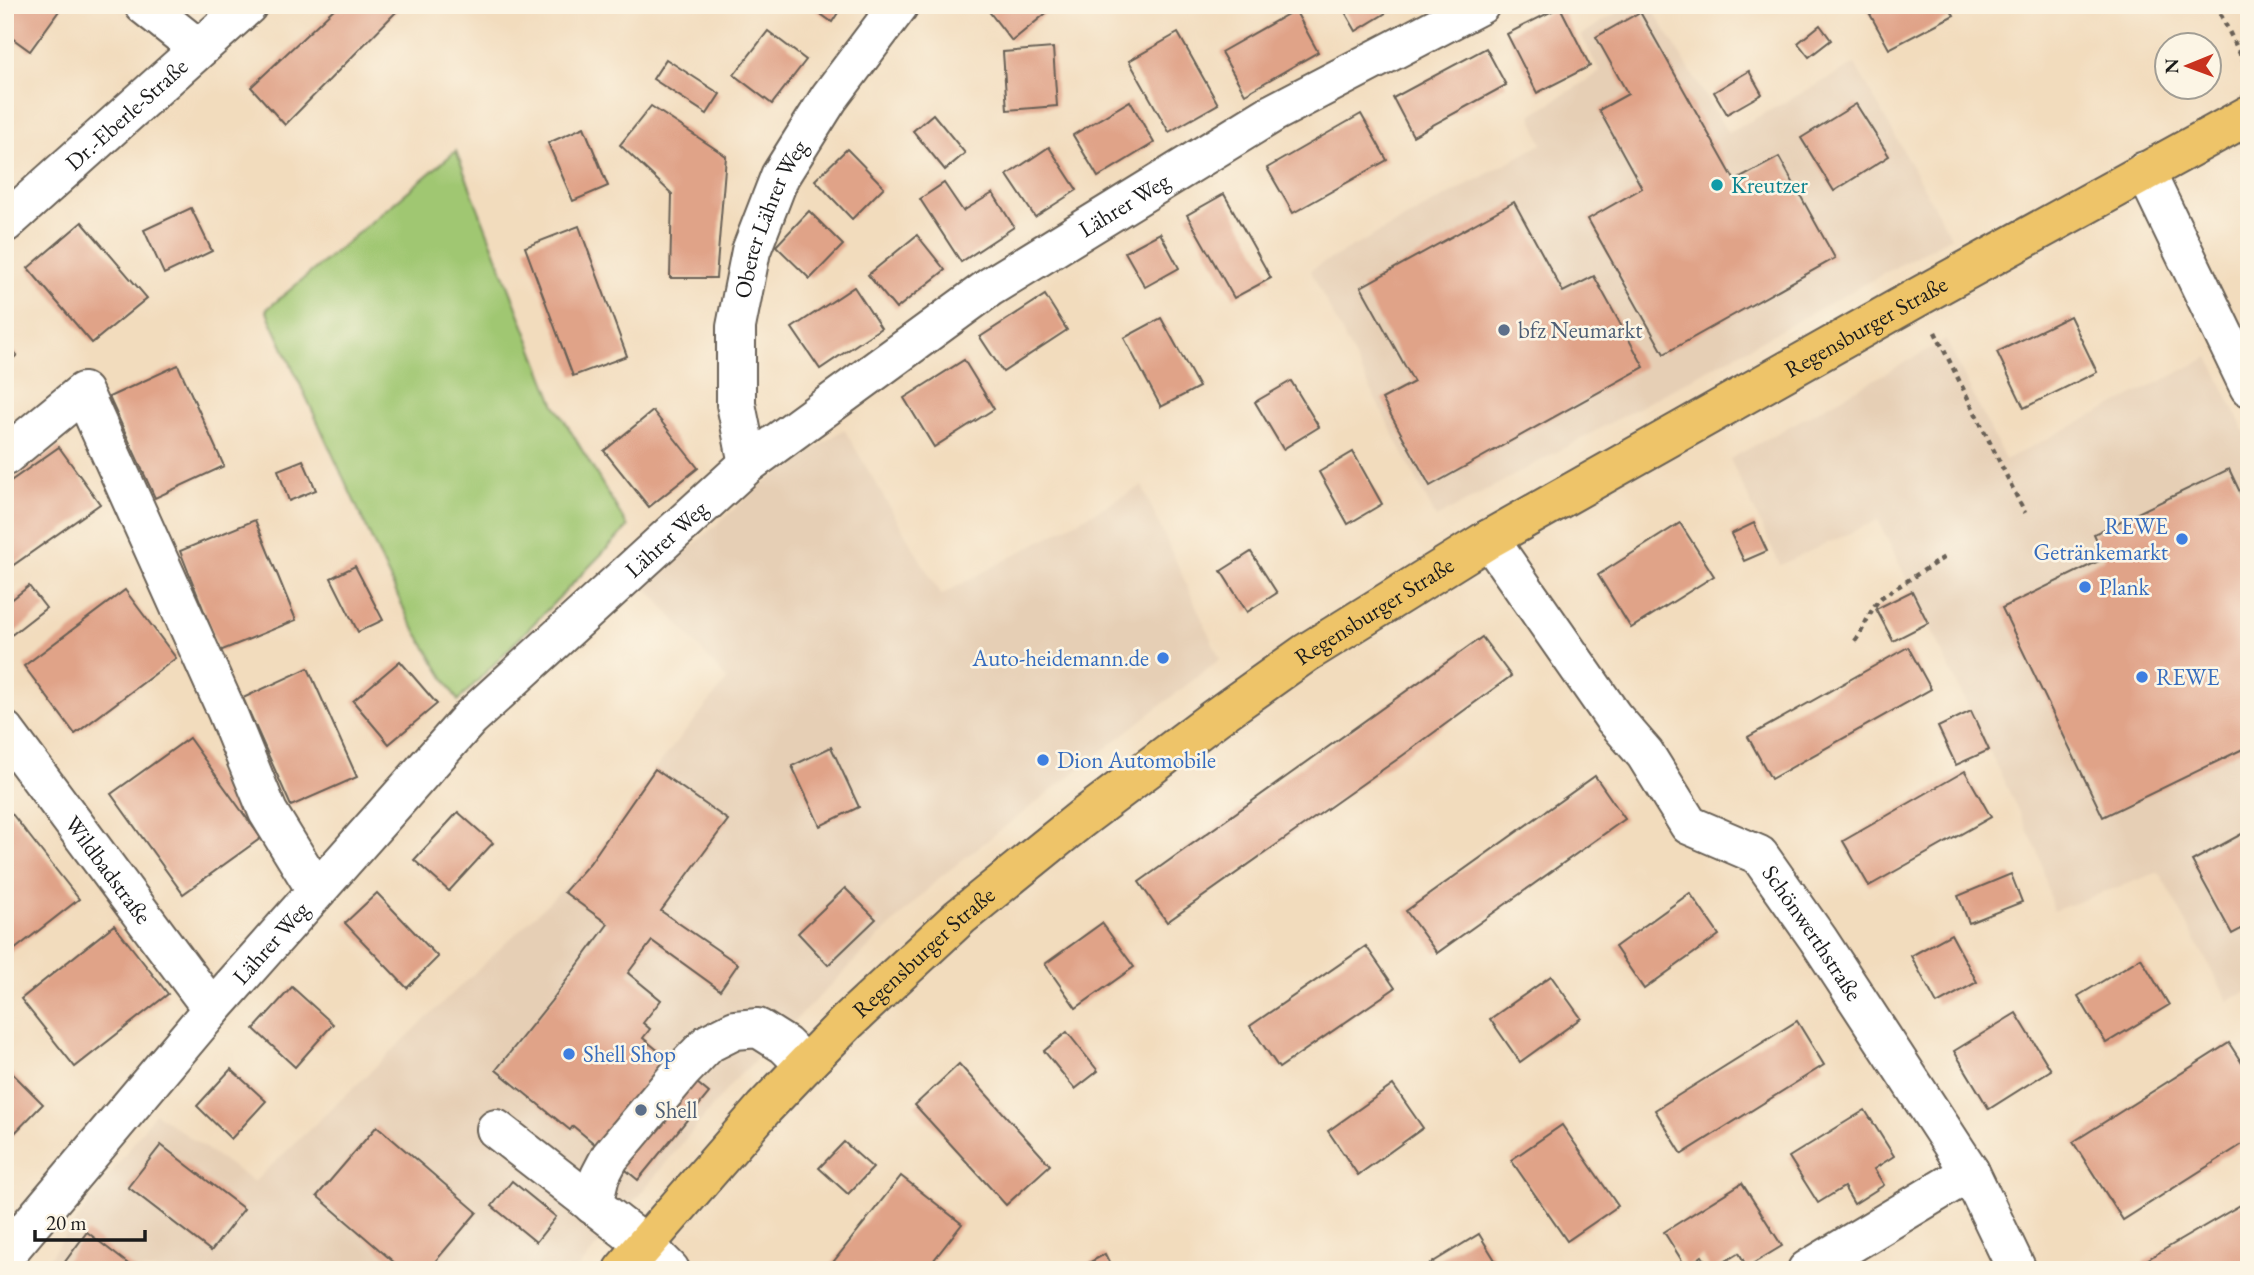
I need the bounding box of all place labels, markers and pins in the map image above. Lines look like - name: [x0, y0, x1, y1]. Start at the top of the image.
- place label: Kreutzer: [1731, 170, 1808, 200]
- marker: Kreutzer: [1709, 177, 1725, 193]
- place label: bfz Neumarkt: [1518, 315, 1643, 345]
- marker: bfz Neumarkt: [1496, 322, 1512, 338]
- place label: REWE Getränkemarkt: [2034, 511, 2169, 567]
- marker: REWE Getränkemarkt: [2174, 531, 2190, 547]
- place label: Plank: [2099, 572, 2151, 602]
- marker: Plank: [2077, 579, 2093, 595]
- place label: Auto-heidemann.de: [971, 643, 1149, 673]
- marker: Auto-heidemann.de: [1155, 650, 1171, 666]
- place label: REWE: [2156, 662, 2219, 692]
- marker: REWE: [2134, 669, 2150, 685]
- place label: Dion Automobile: [1057, 745, 1216, 775]
- marker: Dion Automobile: [1035, 752, 1051, 768]
- place label: Shell Shop: [583, 1039, 676, 1069]
- marker: Shell Shop: [561, 1046, 577, 1062]
- place label: Shell: [655, 1095, 698, 1125]
- marker: Shell: [633, 1102, 649, 1118]

